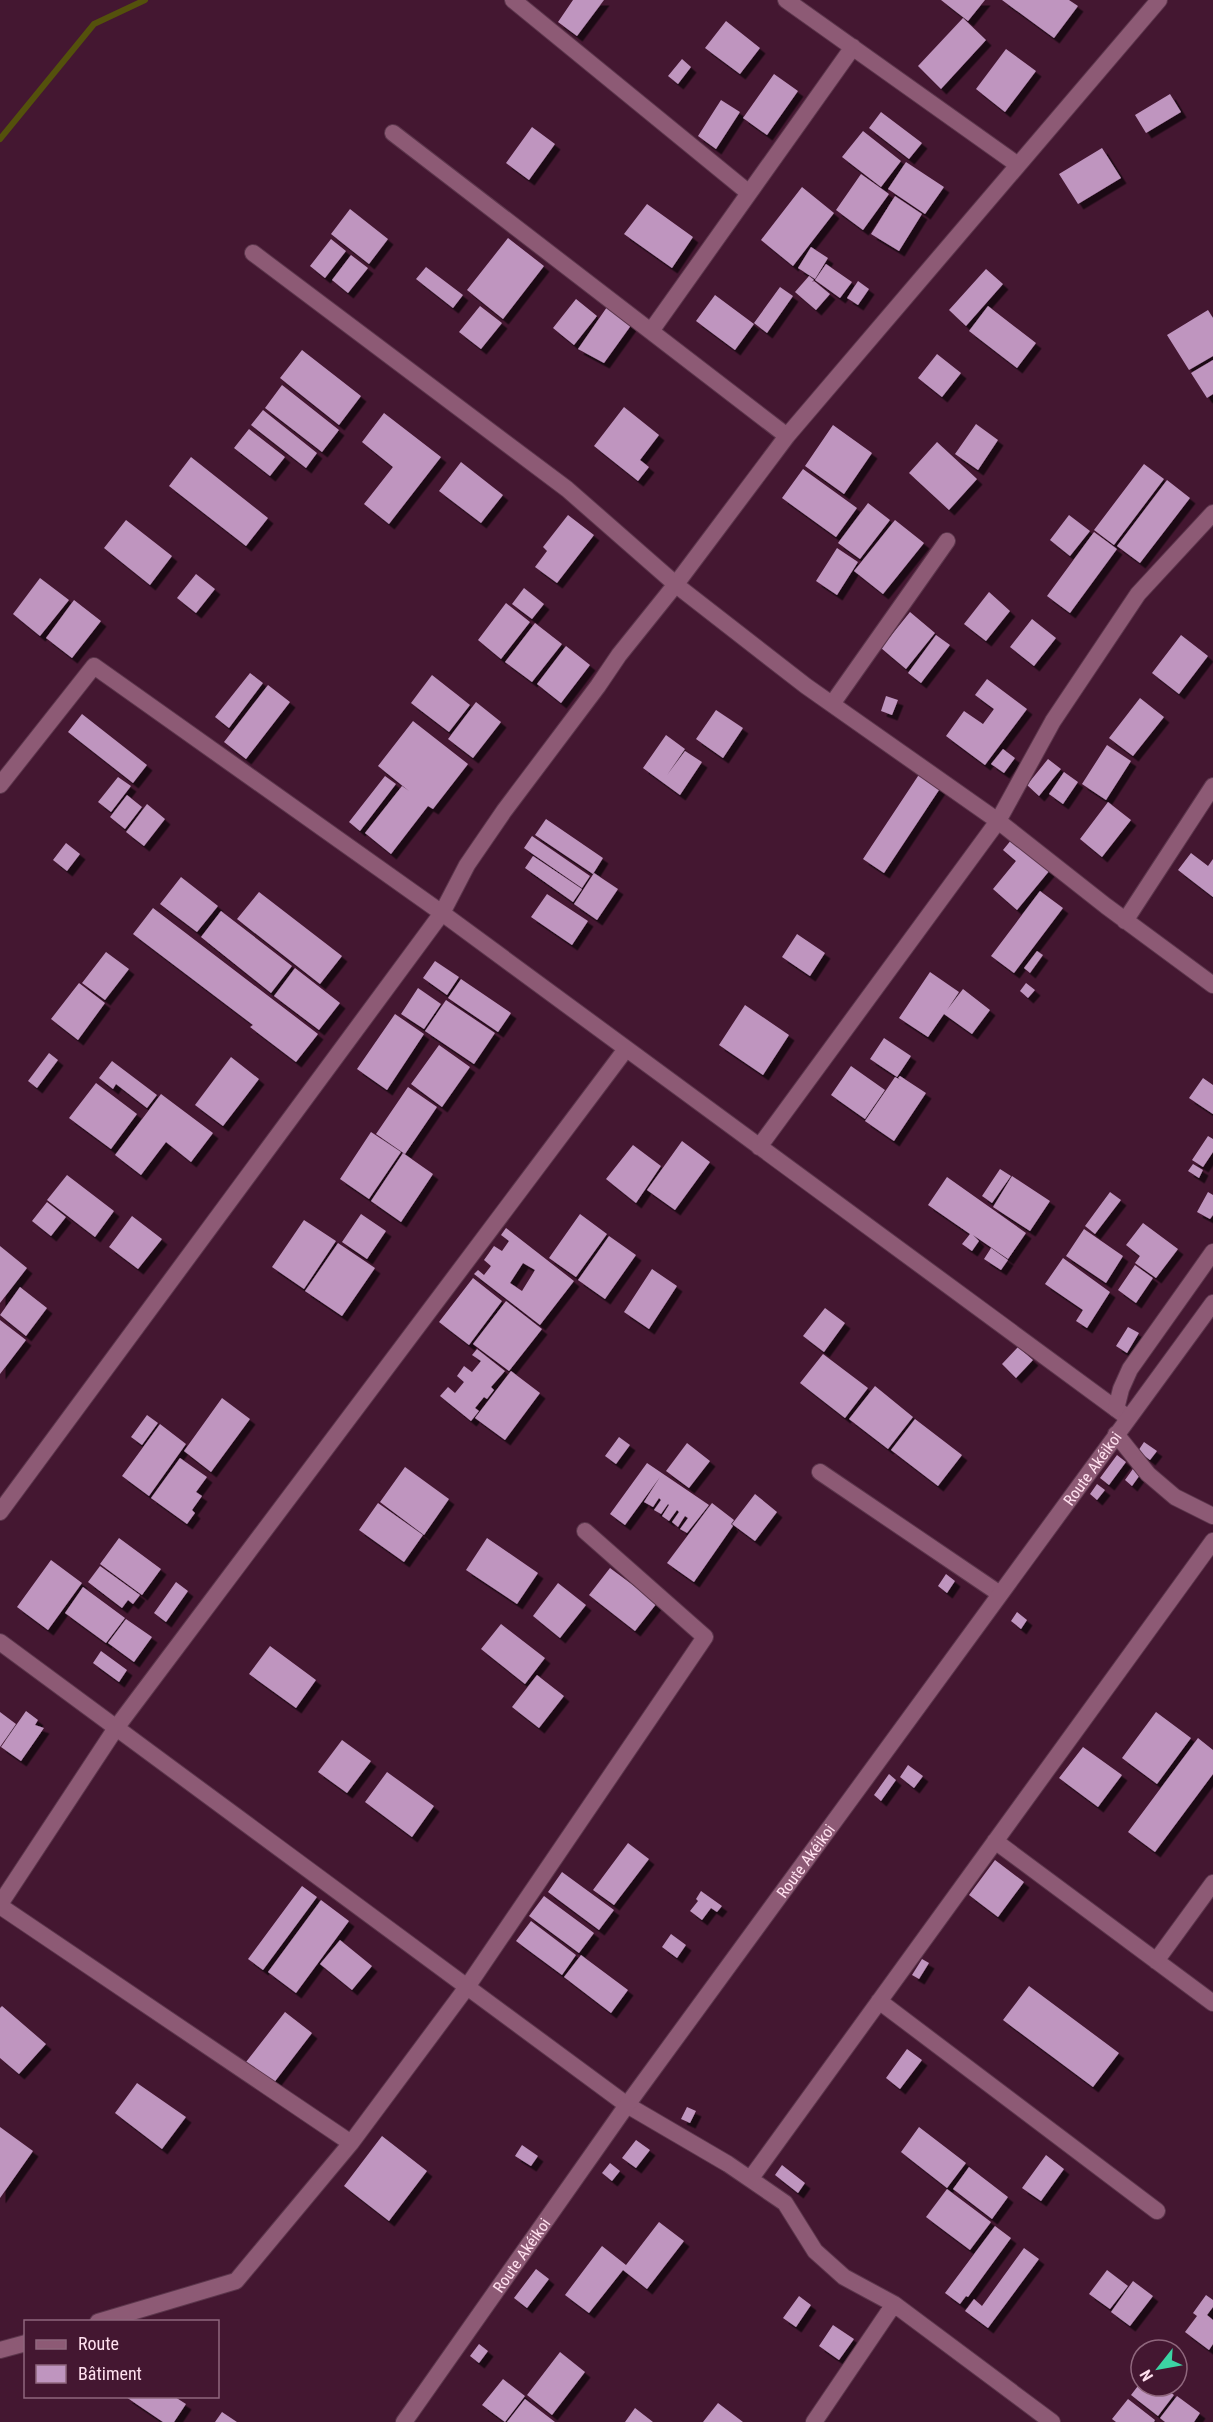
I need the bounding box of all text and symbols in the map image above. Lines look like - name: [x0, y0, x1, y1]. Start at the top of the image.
- street label: Route Akéikoi: [1059, 1428, 1126, 1509]
- street label: Route Akéikoi: [773, 1821, 839, 1902]
- street label: Route Akéikoi: [489, 2215, 554, 2296]
- legend: [24, 2320, 219, 2398]
- text: Route: [78, 2333, 119, 2354]
- north arrow: [1129, 2338, 1189, 2398]
- text: Bâtiment: [78, 2363, 142, 2384]
- text: N: [1136, 2366, 1157, 2385]

